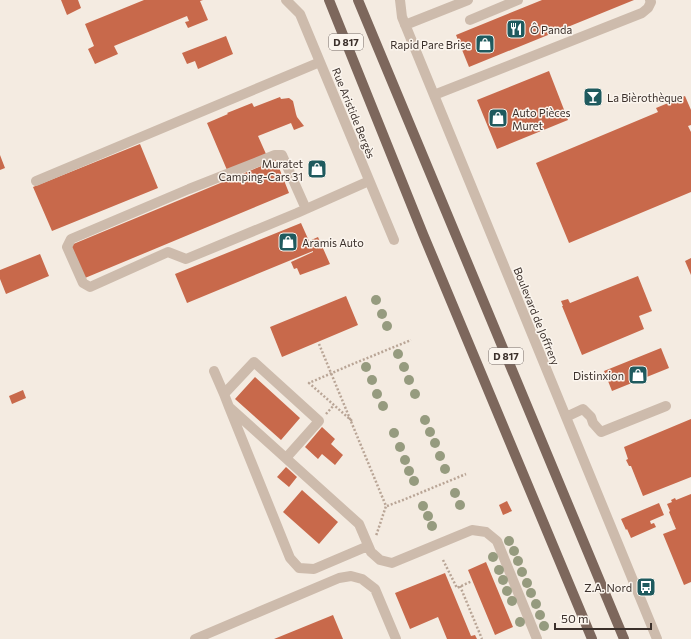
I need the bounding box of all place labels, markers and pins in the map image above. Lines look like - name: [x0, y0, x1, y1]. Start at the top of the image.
- restaurant icon: Ô Panda: [505, 18, 527, 40]
- place label: Ô Panda: [530, 22, 572, 36]
- shop icon: Rapid Pare Brise: [474, 33, 496, 55]
- place label: Rapid Pare Brise: [390, 38, 471, 51]
- bar icon: La Bièrothèque: [582, 86, 604, 108]
- place label: La Bièrothèque: [607, 91, 683, 104]
- place label: Auto Pièces Muret: [512, 106, 571, 132]
- shop icon: Auto Pièces Muret: [487, 107, 509, 129]
- place label: Muratet Camping-Cars 31: [219, 157, 303, 183]
- shop icon: Muratet Camping-Cars 31: [306, 158, 328, 180]
- shop icon: Aramis Auto: [277, 231, 299, 253]
- place label: Aramis Auto: [302, 236, 364, 249]
- shop icon: Distinxion: [627, 364, 649, 386]
- place label: Distinxion: [573, 369, 624, 382]
- bus stop icon: Z.A. Nord: [635, 576, 657, 598]
- place label: Z.A. Nord: [584, 581, 632, 594]

